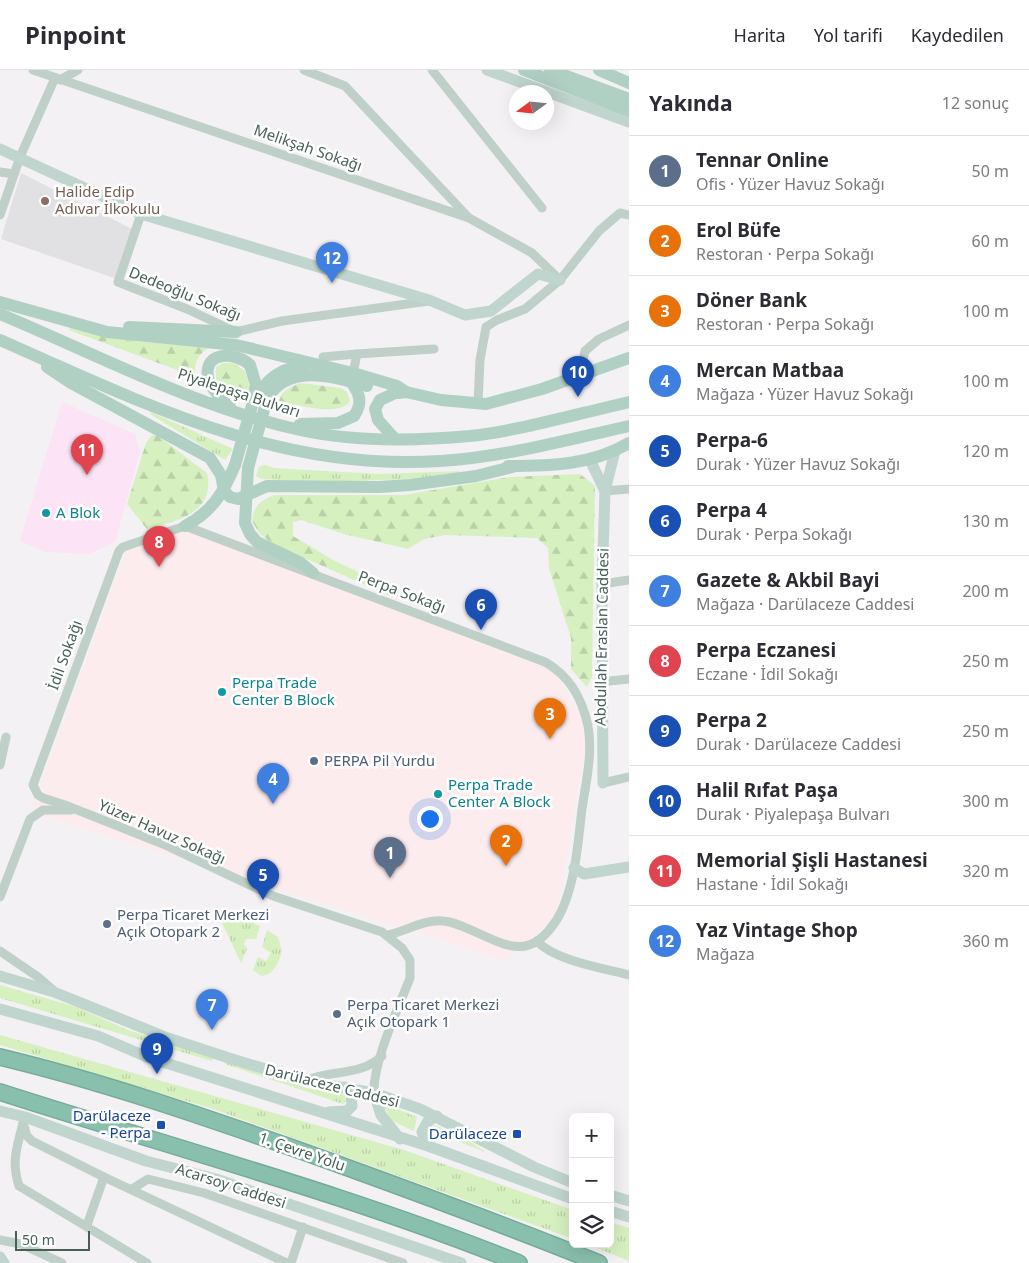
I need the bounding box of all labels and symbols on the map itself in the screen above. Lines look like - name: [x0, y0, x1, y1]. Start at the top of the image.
- north arrow: [509, 85, 554, 130]
- street label: Melikşah Sokağı: [251, 119, 365, 175]
- place label: Halide Edip Adıvar İlkokulu: [55, 181, 160, 218]
- marker: Halide Edip Adıvar İlkokulu: [39, 195, 51, 207]
- pin: 12: [316, 242, 348, 283]
- street label: Dedeoğlu Sokağı: [126, 261, 244, 325]
- pin: 10: [562, 356, 594, 397]
- street label: Piyalepaşa Bulvarı: [176, 363, 303, 421]
- pin: 11: [71, 434, 103, 475]
- place label: A Blok: [56, 502, 100, 522]
- marker: A Blok: [40, 507, 52, 519]
- pin: 8: [143, 526, 175, 567]
- street label: Abdullah Eraslan Caddesi: [589, 548, 613, 726]
- street label: Perpa Sokağı: [356, 565, 449, 617]
- pin: 6: [465, 589, 497, 630]
- street label: İdil Sokağı: [42, 617, 86, 692]
- place label: Perpa Trade Center B Block: [232, 672, 335, 709]
- marker: Perpa Trade Center B Block: [216, 686, 228, 698]
- pin: 3: [534, 698, 566, 739]
- place label: PERPA Pil Yurdu: [324, 750, 435, 770]
- marker: PERPA Pil Yurdu: [308, 755, 320, 767]
- pin: 4: [257, 763, 289, 804]
- place label: Perpa Trade Center A Block: [448, 774, 551, 811]
- marker: Perpa Trade Center A Block: [432, 788, 444, 800]
- street label: Yüzer Havuz Sokağı: [96, 794, 229, 868]
- your location: [417, 806, 443, 832]
- pin: 2: [490, 825, 522, 866]
- pin: 1: [374, 837, 406, 878]
- pin: 5: [247, 859, 279, 900]
- place label: Perpa Ticaret Merkezi Açık Otopark 2: [117, 904, 269, 941]
- marker: Perpa Ticaret Merkezi Açık Otopark 2: [101, 918, 113, 930]
- pin: 7: [196, 989, 228, 1030]
- place label: Perpa Ticaret Merkezi Açık Otopark 1: [347, 994, 499, 1031]
- marker: Perpa Ticaret Merkezi Açık Otopark 1: [331, 1008, 343, 1020]
- pin: 9: [141, 1033, 173, 1074]
- street label: Darülaceze Caddesi: [263, 1059, 402, 1111]
- place label: Darülaceze - Perpa: [73, 1105, 151, 1142]
- marker: Darülaceze - Perpa: [155, 1119, 167, 1131]
- place label: Darülaceze: [429, 1123, 507, 1143]
- street label: 1. Çevre Yolu: [257, 1127, 348, 1175]
- marker: Darülaceze: [511, 1128, 523, 1140]
- street label: Acarsoy Caddesi: [174, 1158, 289, 1212]
- scale bar: [15, 1228, 90, 1251]

